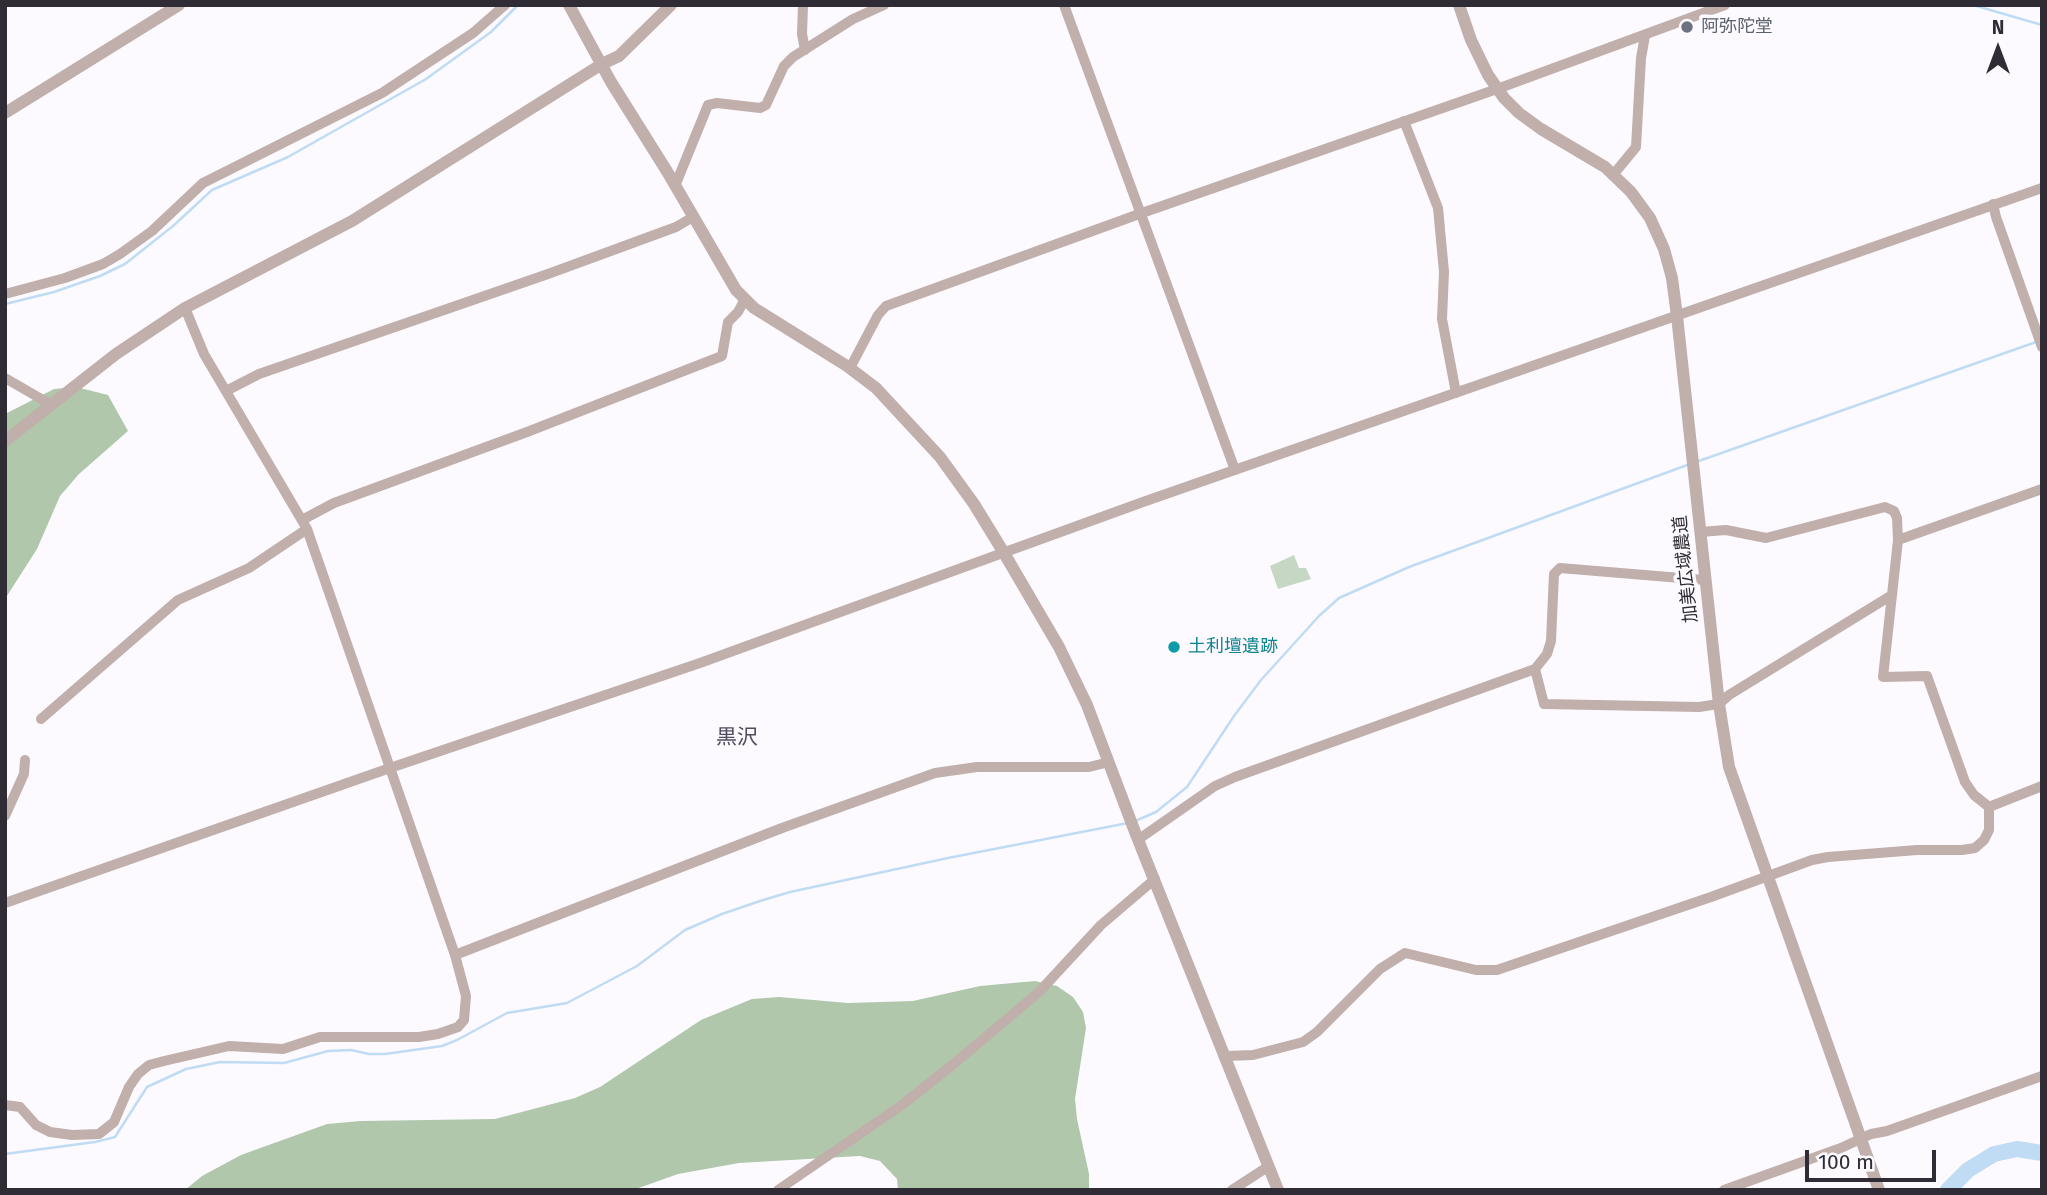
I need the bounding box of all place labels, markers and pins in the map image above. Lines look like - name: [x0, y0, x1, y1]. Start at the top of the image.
- place label: 阿弥陀堂: [1701, 16, 1773, 38]
- marker: 阿弥陀堂: [1679, 19, 1695, 35]
- place label: 土利壇遺跡: [1188, 636, 1278, 658]
- marker: 土利壇遺跡: [1166, 639, 1182, 655]

